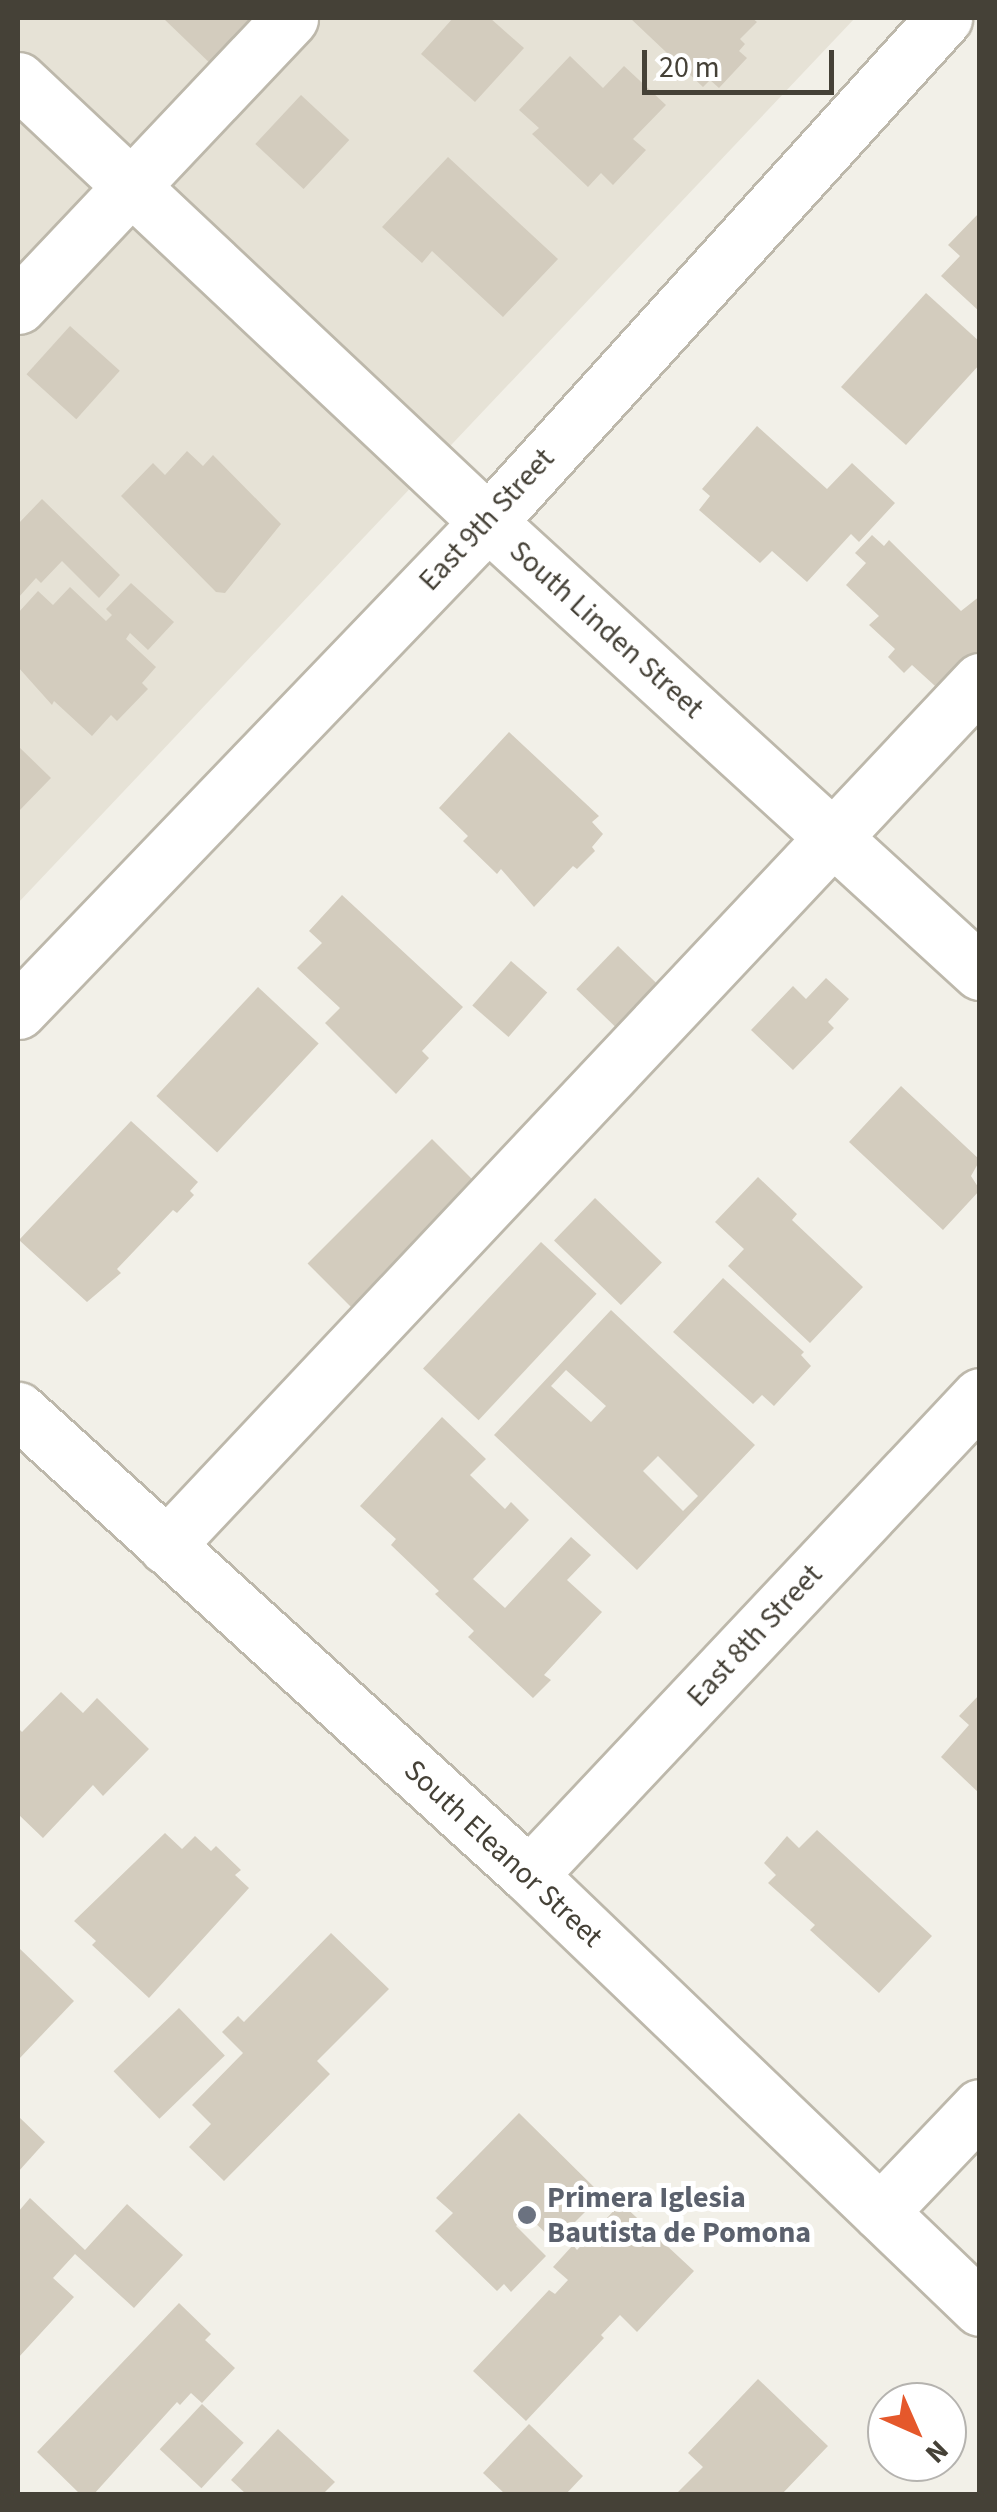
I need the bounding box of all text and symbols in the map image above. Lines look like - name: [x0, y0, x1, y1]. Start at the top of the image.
- scale bar: [647, 30, 840, 92]
- text: 20 m: [659, 46, 720, 89]
- street label: East 9th Street: [412, 441, 562, 599]
- street label: South Linden Street: [502, 533, 710, 727]
- street label: East 8th Street: [680, 1557, 830, 1715]
- street label: South Eleanor Street: [396, 1753, 610, 1955]
- place label: Primera Iglesia Bautista de Pomona: [547, 2180, 811, 2250]
- marker: Primera Iglesia Bautista de Pomona: [516, 2204, 538, 2226]
- north arrow: [867, 2382, 967, 2482]
- text: N: [916, 2431, 958, 2473]

